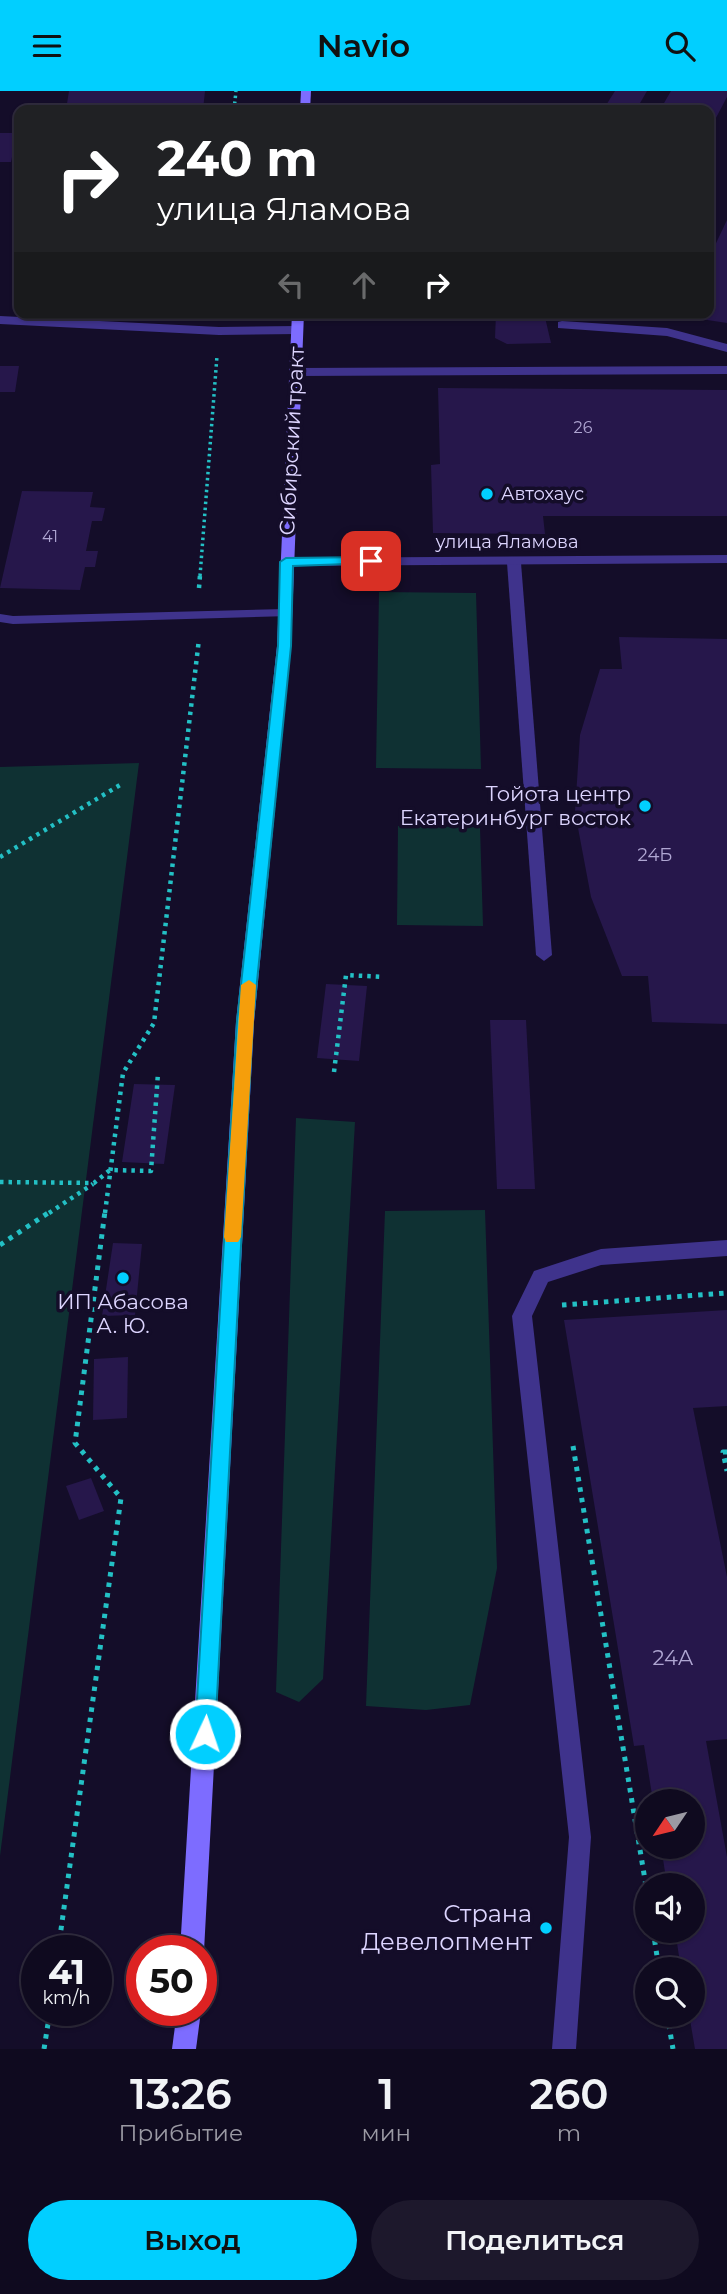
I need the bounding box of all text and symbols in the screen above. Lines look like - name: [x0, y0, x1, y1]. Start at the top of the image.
- text: Navio: [317, 26, 410, 65]
- icon: menu: [28, 27, 66, 65]
- icon: search: [661, 27, 699, 65]
- text: 240 m: [157, 129, 318, 188]
- icon: right: [42, 133, 133, 224]
- text: улица Яламова: [157, 189, 411, 228]
- icon: left: [272, 266, 310, 304]
- icon: ahead: [345, 266, 383, 304]
- icon: right: [418, 266, 456, 304]
- street label: Сибирский тракт: [274, 346, 309, 536]
- house number: 26: [574, 418, 593, 437]
- place label: Автохаус: [501, 483, 584, 505]
- marker: Автохаус: [479, 486, 495, 502]
- house number: 41: [42, 527, 58, 546]
- pin: [341, 531, 401, 591]
- street label: улица Яламова: [434, 531, 579, 553]
- icon: arrive: [352, 542, 390, 580]
- place label: Тойота центр Екатеринбург восток: [400, 781, 631, 830]
- marker: Тойота центр Екатеринбург восток: [637, 798, 653, 814]
- house number: 24Б: [638, 844, 672, 866]
- marker: ИП Абасова А. Ю.: [115, 1270, 131, 1286]
- place label: ИП Абасова А. Ю.: [57, 1289, 189, 1338]
- house number: 24А: [653, 1645, 694, 1670]
- position arrow: [168, 1697, 242, 1771]
- north arrow: [635, 1789, 705, 1859]
- map controls: [635, 1789, 705, 2027]
- button: sound: [635, 1873, 705, 1943]
- place label: Страна Девелопмент: [361, 1899, 533, 1956]
- marker: Страна Девелопмент: [538, 1920, 554, 1936]
- speed limit sign: 50: [126, 1935, 217, 2026]
- text: 41: [48, 1950, 85, 1993]
- button: search: [635, 1957, 705, 2027]
- text: km/h: [42, 1987, 91, 2009]
- text: 13:26: [130, 2068, 232, 2120]
- text: 1: [378, 2068, 394, 2120]
- text: 260: [530, 2068, 609, 2120]
- text: Прибытие: [118, 2119, 243, 2147]
- text: мин: [362, 2119, 411, 2147]
- text: m: [557, 2119, 581, 2147]
- button: Выход: [28, 2200, 357, 2280]
- button: Поделиться: [371, 2200, 699, 2280]

